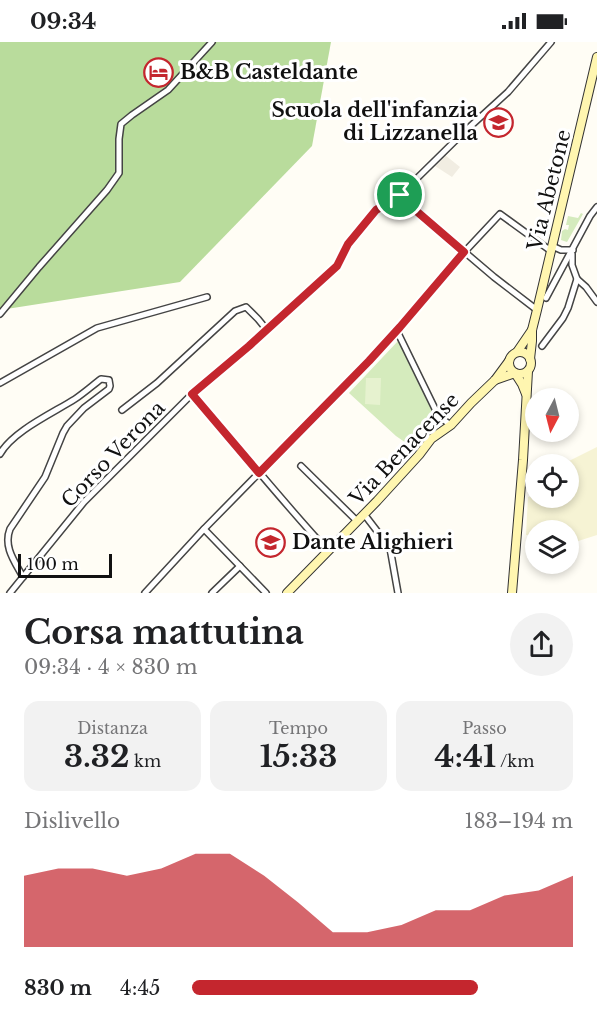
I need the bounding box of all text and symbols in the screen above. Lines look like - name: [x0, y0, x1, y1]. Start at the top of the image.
- text: 09:34: [30, 8, 96, 35]
- hotel icon: B&B Casteldante: [143, 56, 175, 88]
- place label: B&B Casteldante: [180, 60, 358, 84]
- place label: Scuola dell'infanzia di Lizzanella: [271, 98, 479, 145]
- school or university icon: Scuola dell'infanzia di Lizzanella: [483, 106, 515, 138]
- street label: Via Abetone: [522, 127, 576, 254]
- pin: [374, 169, 425, 220]
- icon: arrive: [383, 178, 416, 211]
- street label: Via Benacense: [344, 388, 464, 511]
- north arrow: [525, 388, 579, 442]
- map controls: [525, 388, 579, 574]
- street label: Corso Verona: [56, 395, 170, 512]
- button: locate: [525, 454, 579, 508]
- button: layers: [525, 520, 579, 574]
- school or university icon: Dante Alighieri: [255, 526, 287, 558]
- place label: Dante Alighieri: [292, 530, 453, 554]
- scale bar: [18, 551, 112, 578]
- text: 100 m: [27, 554, 79, 574]
- text: Corsa mattutina: [24, 612, 304, 653]
- button: share: [510, 613, 573, 676]
- text: 09:34 · 4 × 830 m: [24, 655, 198, 679]
- text: Distanza: [77, 718, 148, 738]
- text: Tempo: [269, 718, 328, 738]
- text: Passo: [462, 718, 507, 738]
- text: 3.32: [64, 738, 129, 775]
- text: 15:33: [260, 738, 337, 775]
- text: 4:41: [435, 738, 496, 775]
- text: km: [129, 751, 161, 771]
- text: /km: [496, 751, 534, 771]
- text: Dislivello: [24, 809, 120, 833]
- text: 183–194 m: [464, 809, 573, 833]
- text: 830 m: [24, 976, 92, 1000]
- text: 4:45: [120, 976, 160, 1000]

